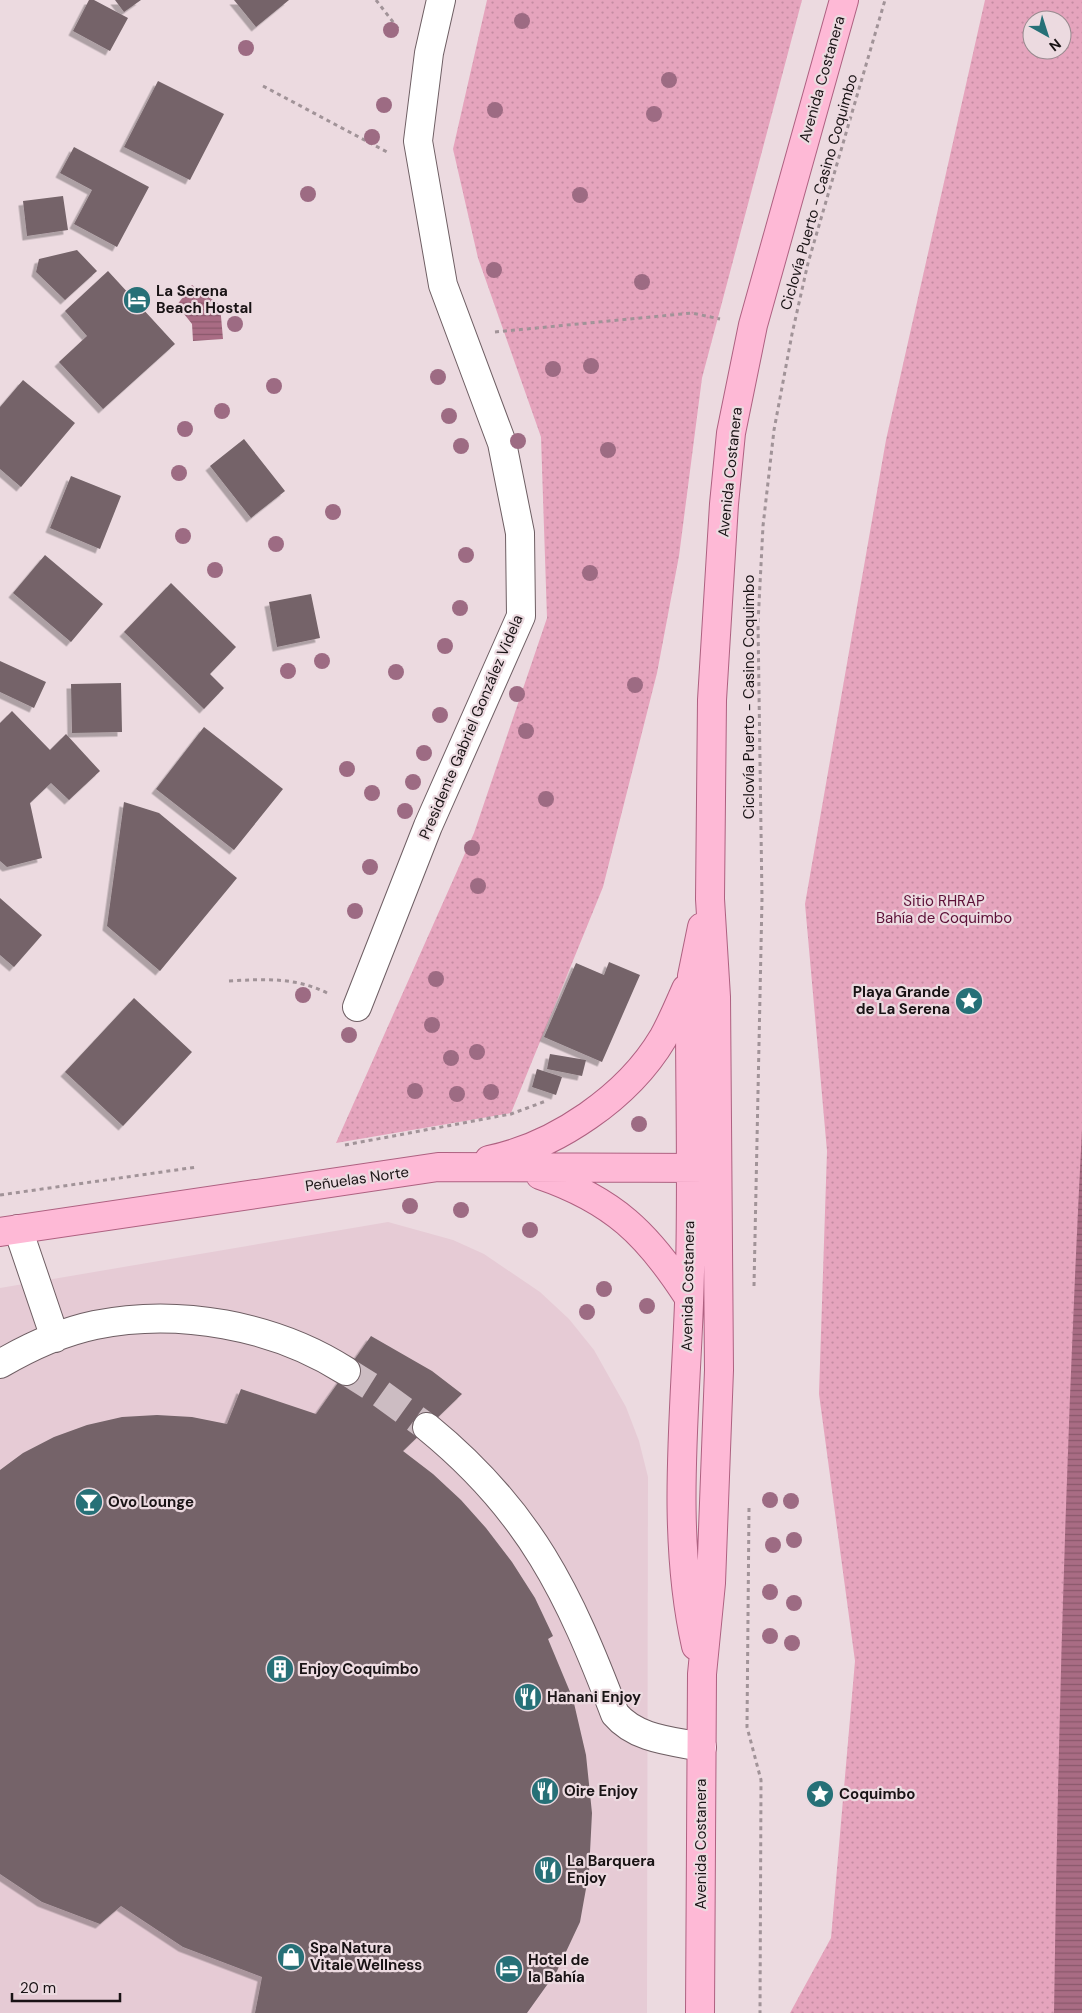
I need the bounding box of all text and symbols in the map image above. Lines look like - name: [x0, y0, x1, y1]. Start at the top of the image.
- north arrow: [1022, 10, 1072, 60]
- street label: Avenida Costanera: [794, 13, 850, 145]
- text: N: [1046, 35, 1065, 55]
- street label: Ciclovía Puerto - Casino Coquimbo: [776, 72, 862, 312]
- place label: La Serena Beach Hostal: [156, 281, 252, 318]
- hotel icon: La Serena Beach Hostal: [122, 285, 152, 315]
- street label: Avenida Costanera: [713, 406, 747, 538]
- street label: Ciclovía Puerto - Casino Coquimbo: [739, 575, 759, 819]
- street label: Presidente Gabriel González Videla: [415, 612, 527, 842]
- park label: Sitio RHRAP Bahía de Coquimbo: [876, 891, 1012, 928]
- place label: Playa Grande de La Serena: [853, 982, 950, 1019]
- place icon: Playa Grande de La Serena: [954, 986, 984, 1016]
- street label: Peñuelas Norte: [304, 1162, 410, 1196]
- street label: Avenida Costanera: [677, 1220, 699, 1352]
- bar icon: Ovo Lounge: [74, 1487, 104, 1517]
- place label: Ovo Lounge: [108, 1492, 194, 1512]
- building icon: Enjoy Coquimbo: [265, 1654, 295, 1684]
- place label: Enjoy Coquimbo: [299, 1659, 419, 1679]
- restaurant icon: Hanani Enjoy: [513, 1682, 543, 1712]
- place label: Hanani Enjoy: [547, 1687, 641, 1707]
- restaurant icon: Oire Enjoy: [530, 1776, 560, 1806]
- street label: Avenida Costanera: [691, 1779, 711, 1909]
- place icon: Coquimbo: [805, 1779, 835, 1809]
- place label: Oire Enjoy: [564, 1781, 638, 1801]
- place label: Coquimbo: [839, 1784, 916, 1804]
- place label: La Barquera Enjoy: [567, 1851, 655, 1888]
- restaurant icon: La Barquera Enjoy: [533, 1855, 563, 1885]
- place label: Spa Natura Vitale Wellness: [310, 1938, 422, 1975]
- shop icon: Spa Natura Vitale Wellness: [276, 1942, 306, 1972]
- place label: Hotel de la Bahía: [528, 1950, 589, 1987]
- hotel icon: Hotel de la Bahía: [494, 1954, 524, 1984]
- scale bar: [12, 1970, 120, 2002]
- text: 20 m: [20, 1978, 56, 1998]

